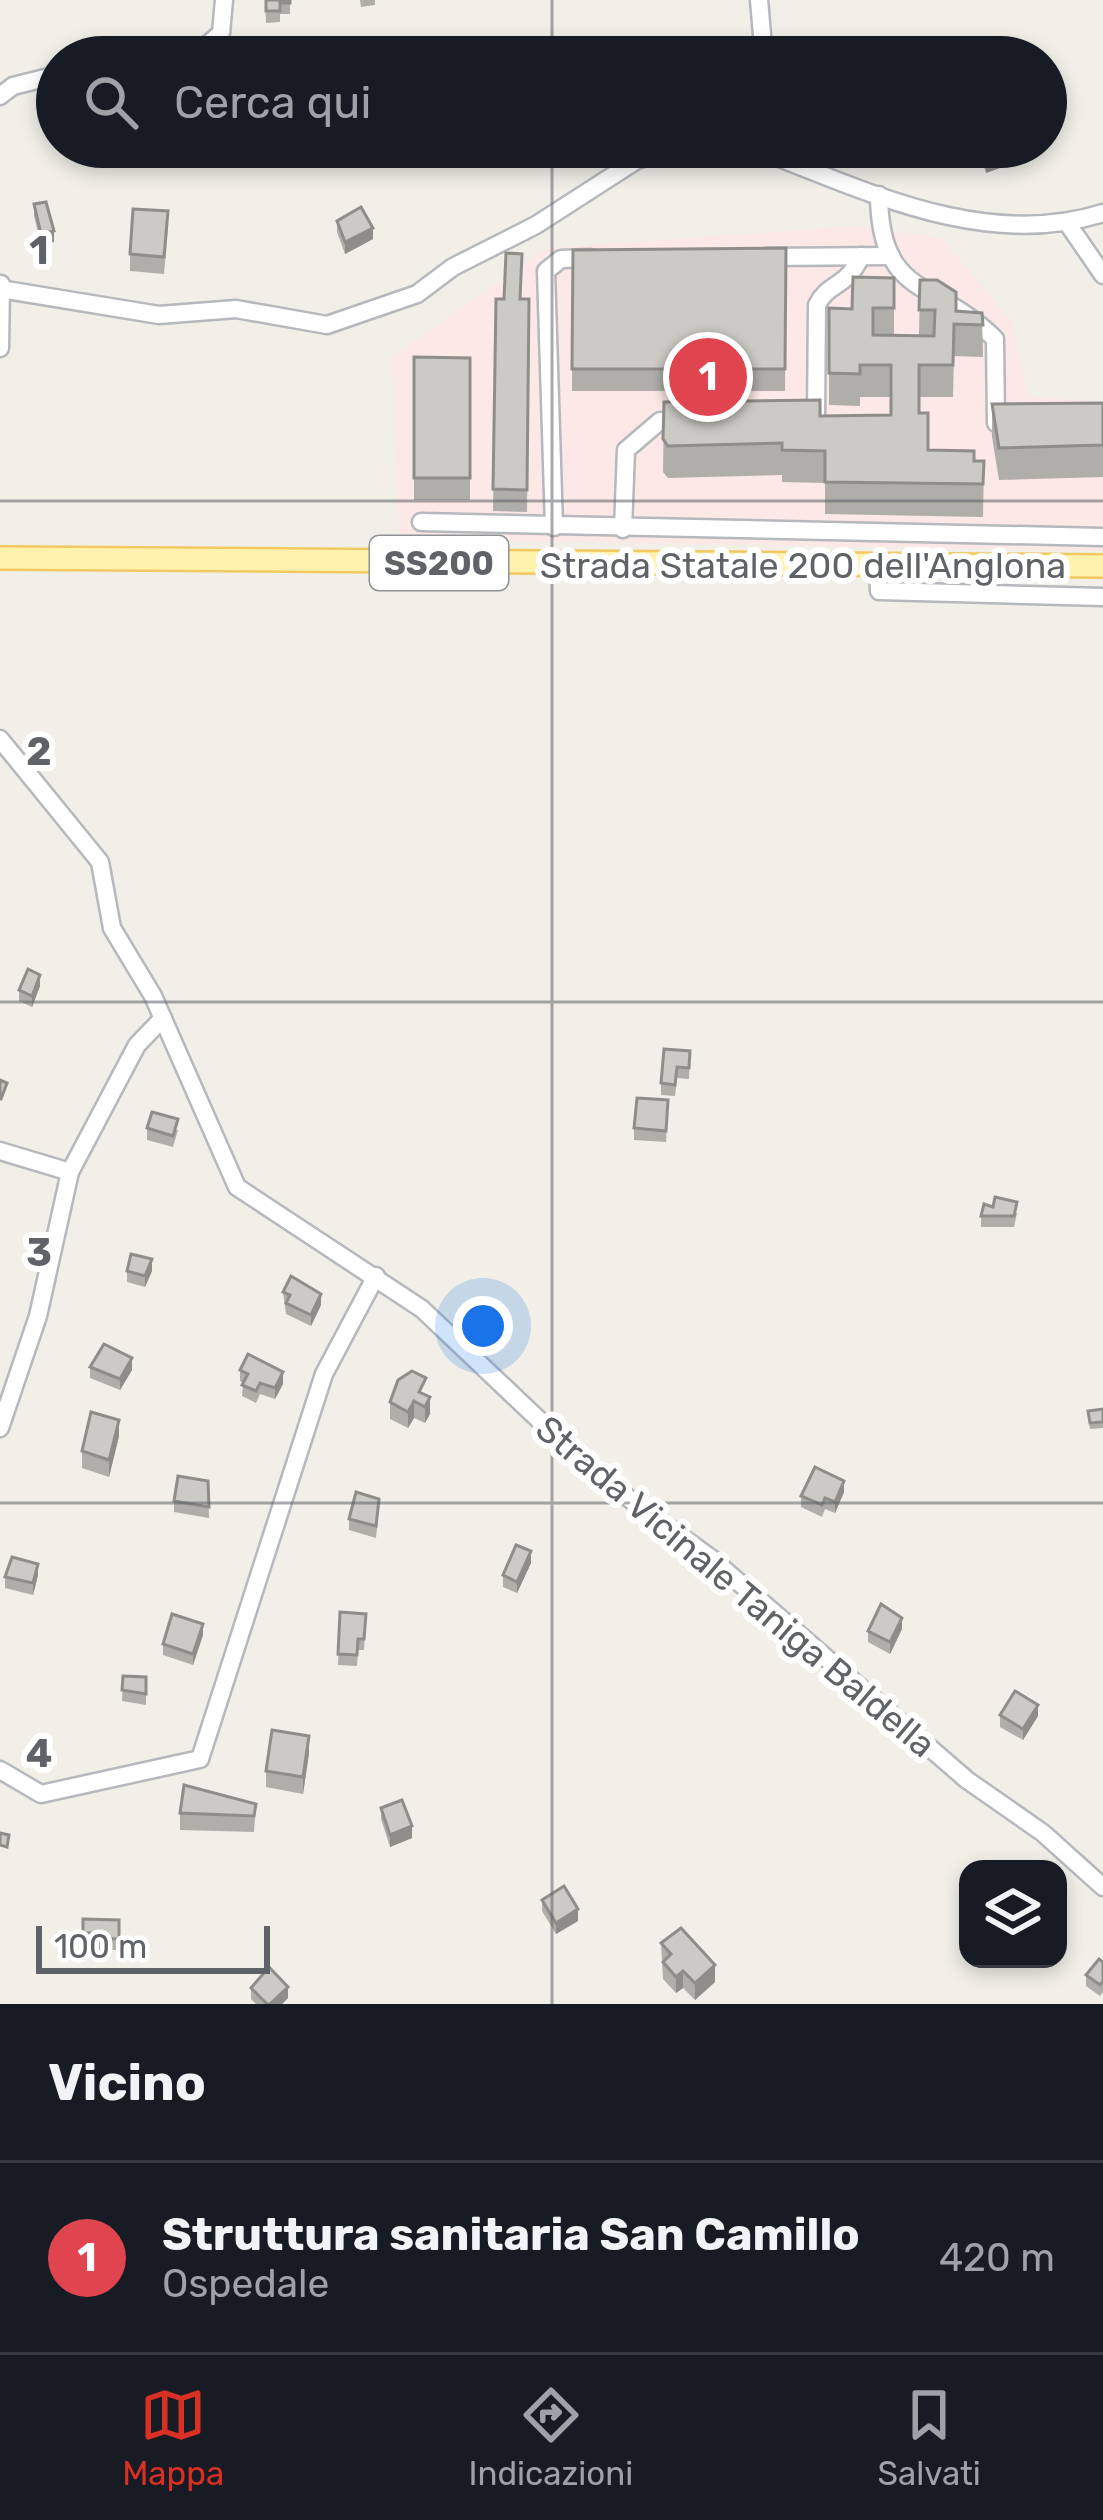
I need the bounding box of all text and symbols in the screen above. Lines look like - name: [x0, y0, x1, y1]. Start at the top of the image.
- search box: [36, 36, 1067, 168]
- icon: search: [78, 69, 144, 135]
- text: Cerca qui: [174, 76, 371, 129]
- text: 1: [29, 228, 49, 274]
- pin: 1: [669, 332, 747, 422]
- road number: SS200: [370, 536, 508, 590]
- street label: Strada Statale 200 dell'Anglona: [540, 544, 1066, 587]
- text: 2: [26, 729, 52, 775]
- text: 3: [26, 1230, 52, 1276]
- your location: [453, 1296, 513, 1356]
- street label: Strada Vicinale Taniga Baldella: [527, 1407, 944, 1766]
- text: 4: [26, 1731, 52, 1777]
- map controls: [959, 1860, 1067, 1968]
- button: layers: [959, 1860, 1067, 1968]
- scale bar: [36, 1920, 270, 1973]
- text: 100 m: [54, 1927, 147, 1966]
- text: Vicino: [48, 2052, 206, 2113]
- text: Struttura sanitaria San Camillo: [162, 2208, 860, 2261]
- text: 1: [77, 2235, 97, 2281]
- text: 420 m: [939, 2235, 1055, 2281]
- text: Ospedale: [162, 2261, 329, 2307]
- tab: Mappa: [122, 2382, 224, 2493]
- tab: Indicazioni: [468, 2382, 633, 2493]
- tab: Salvati: [878, 2382, 981, 2493]

